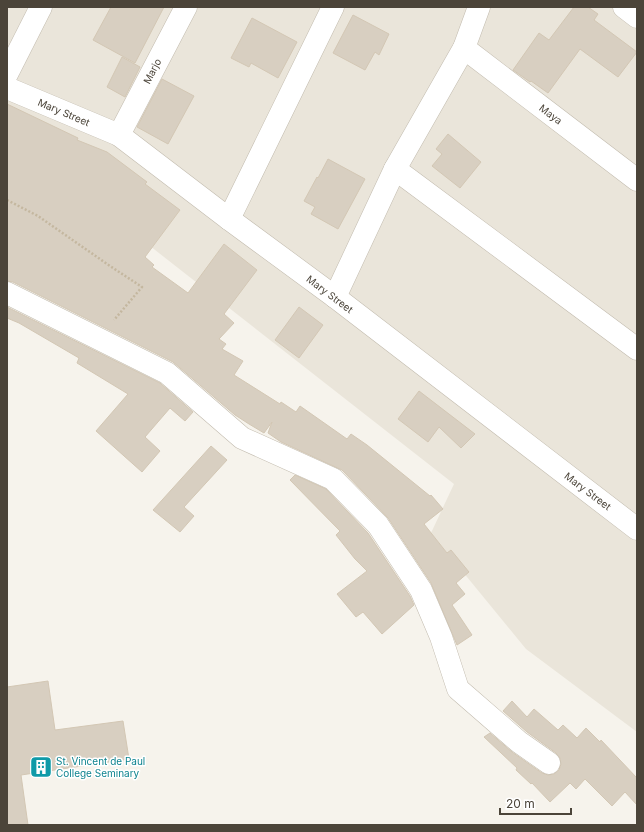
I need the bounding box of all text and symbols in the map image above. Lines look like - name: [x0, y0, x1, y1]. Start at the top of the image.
- street label: Marjo: [141, 56, 163, 86]
- street label: Mary Street: [36, 96, 92, 129]
- street label: Maya: [537, 101, 565, 127]
- street label: Mary Street: [304, 273, 356, 316]
- street label: Mary Street: [562, 470, 614, 513]
- building icon: St. Vincent de Paul College Seminary: [28, 754, 54, 780]
- place label: St. Vincent de Paul College Seminary: [56, 755, 145, 779]
- scale bar: [500, 790, 571, 816]
- text: 20 m: [506, 796, 535, 811]

